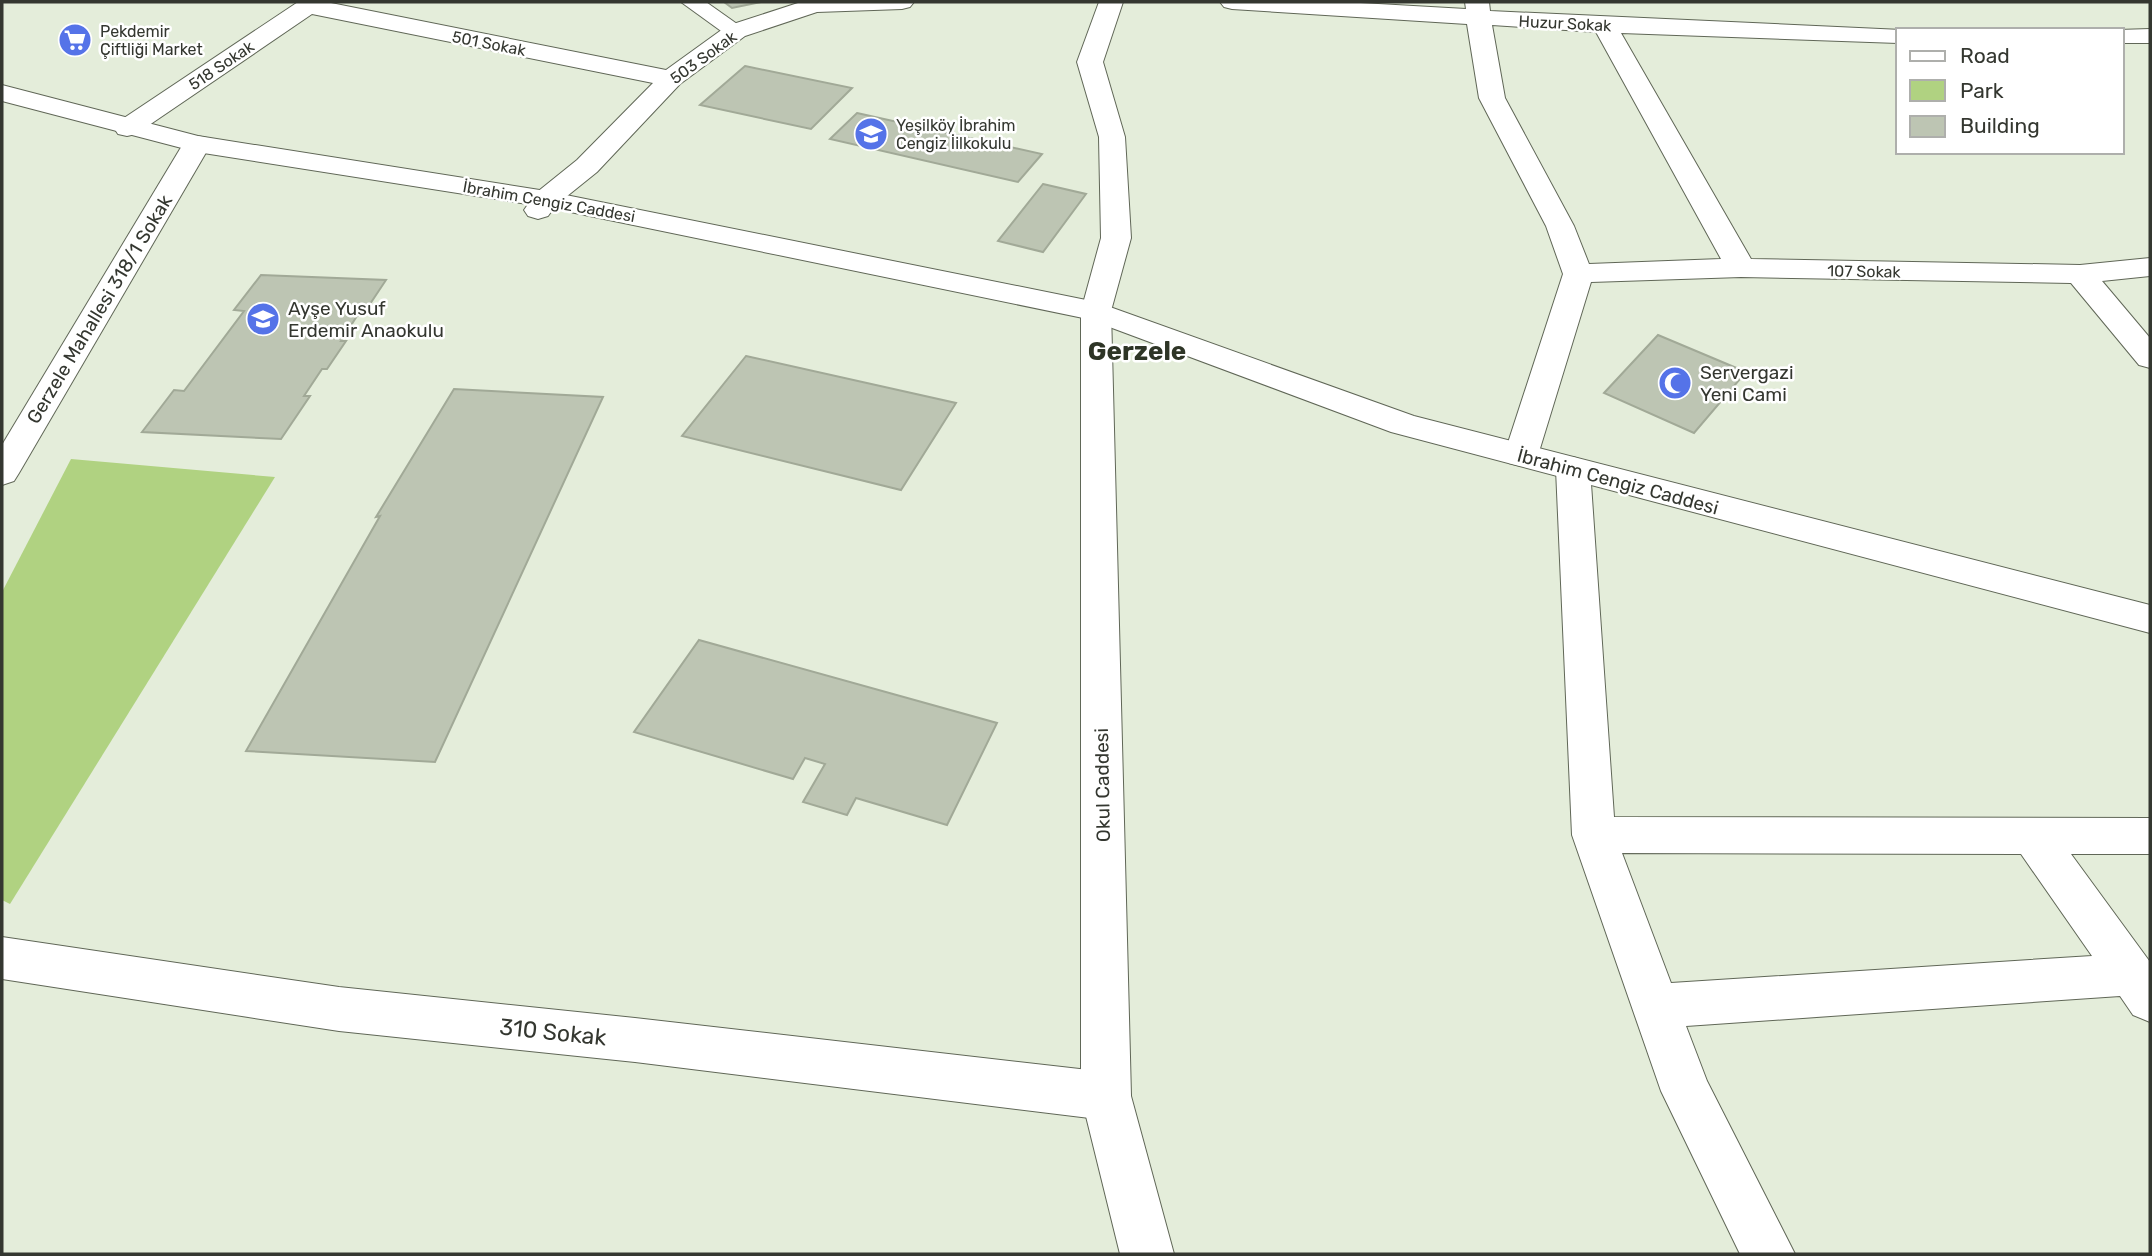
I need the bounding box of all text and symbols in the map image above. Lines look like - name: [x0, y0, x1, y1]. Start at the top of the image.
- street label: Huzur Sokak: [1518, 12, 1613, 35]
- supermarket icon: Pekdemir Çiftliği Market: [56, 21, 94, 59]
- place label: Pekdemir Çiftliği Market: [100, 22, 203, 59]
- street label: 501 Sokak: [450, 27, 528, 60]
- street label: 503 Sokak: [666, 27, 741, 88]
- legend: [1896, 28, 2124, 154]
- street label: 518 Sokak: [185, 36, 258, 94]
- text: Road: [1960, 43, 2010, 68]
- text: Park: [1960, 78, 2004, 103]
- text: Building: [1960, 113, 2040, 138]
- school or university icon: Yeşilköy İbrahim Cengiz İilkokulu: [852, 115, 890, 153]
- place label: Yeşilköy İbrahim Cengiz İilkokulu: [896, 116, 1015, 153]
- street label: İbrahim Cengiz Caddesi: [461, 177, 637, 226]
- street label: Gerzele Mahallesi 318/1 Sokak: [22, 190, 177, 428]
- street label: 107 Sokak: [1827, 261, 1902, 282]
- place label: Ayşe Yusuf Erdemir Anaokulu: [288, 297, 444, 342]
- school or university icon: Ayşe Yusuf Erdemir Anaokulu: [244, 300, 282, 338]
- district label: Gerzele: [1088, 336, 1186, 367]
- place label: Servergazi Yeni Cami: [1700, 361, 1794, 406]
- mosque icon: Servergazi Yeni Cami: [1656, 364, 1694, 402]
- street label: İbrahim Cengiz Caddesi: [1515, 444, 1721, 519]
- street label: Okul Caddesi: [1090, 728, 1115, 842]
- street label: 310 Sokak: [498, 1012, 608, 1052]

